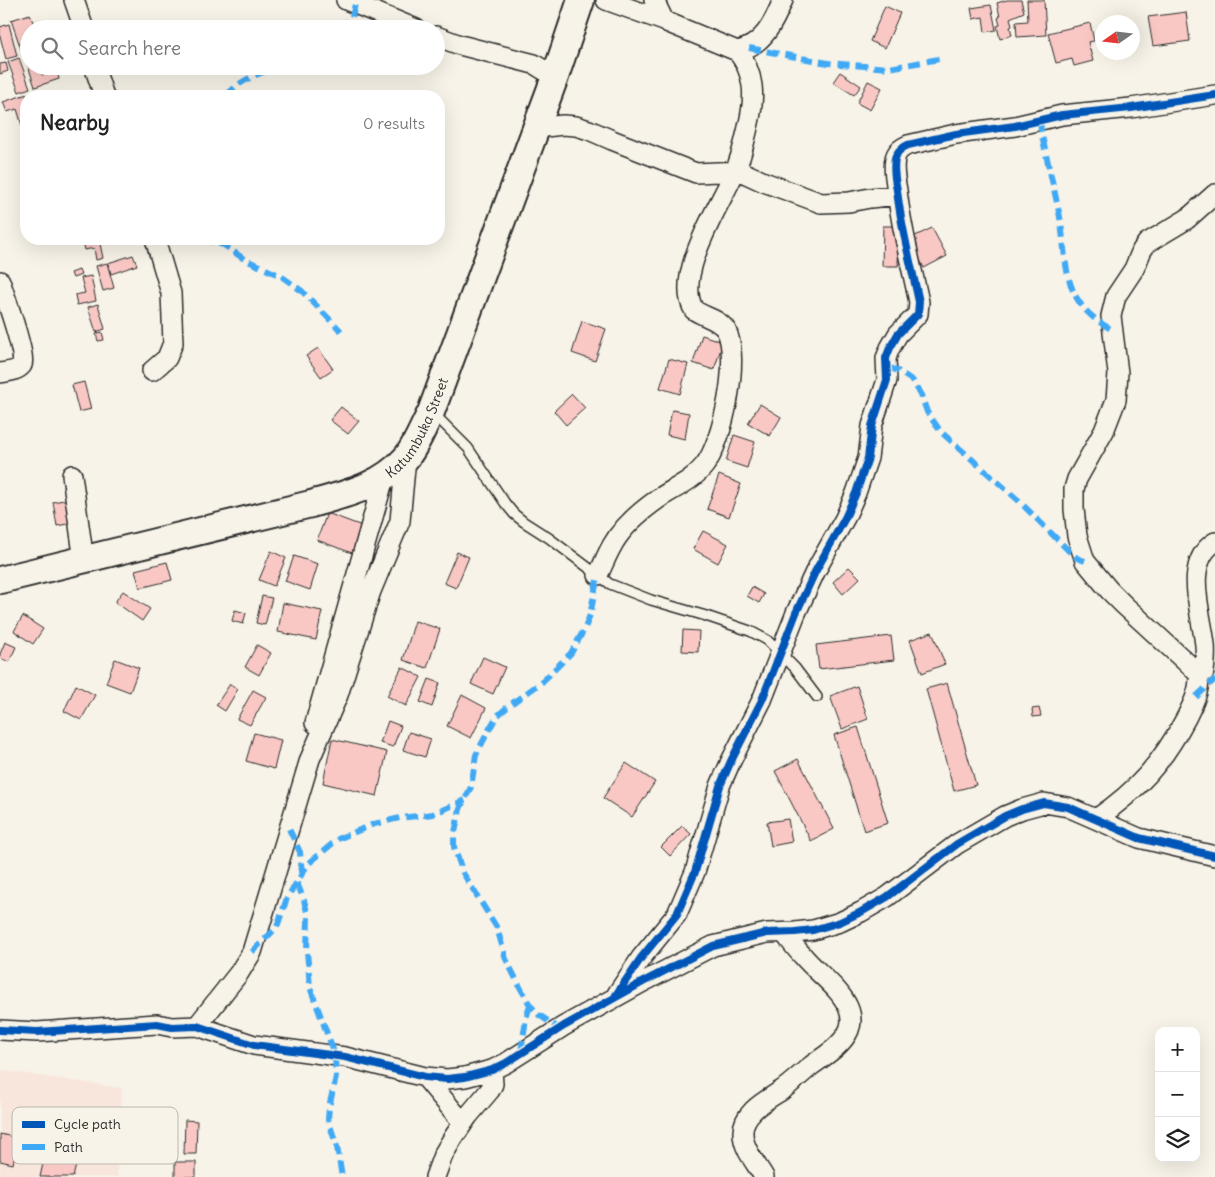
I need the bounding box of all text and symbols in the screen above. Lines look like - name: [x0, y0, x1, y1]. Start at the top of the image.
- north arrow: [1095, 15, 1140, 60]
- search box: [20, 20, 445, 75]
- icon: search: [38, 34, 66, 62]
- text: Search here: [78, 36, 181, 60]
- text: Nearby: [40, 109, 110, 136]
- text: 0 results: [363, 113, 425, 133]
- street label: Katumbuka Street: [382, 375, 452, 482]
- map controls: [1155, 1027, 1200, 1162]
- button: +: [1155, 1027, 1200, 1072]
- button: −: [1155, 1072, 1200, 1117]
- legend: [12, 1107, 178, 1164]
- text: Cycle path: [54, 1115, 121, 1133]
- button: layers: [1155, 1117, 1200, 1162]
- text: Path: [54, 1138, 83, 1156]

